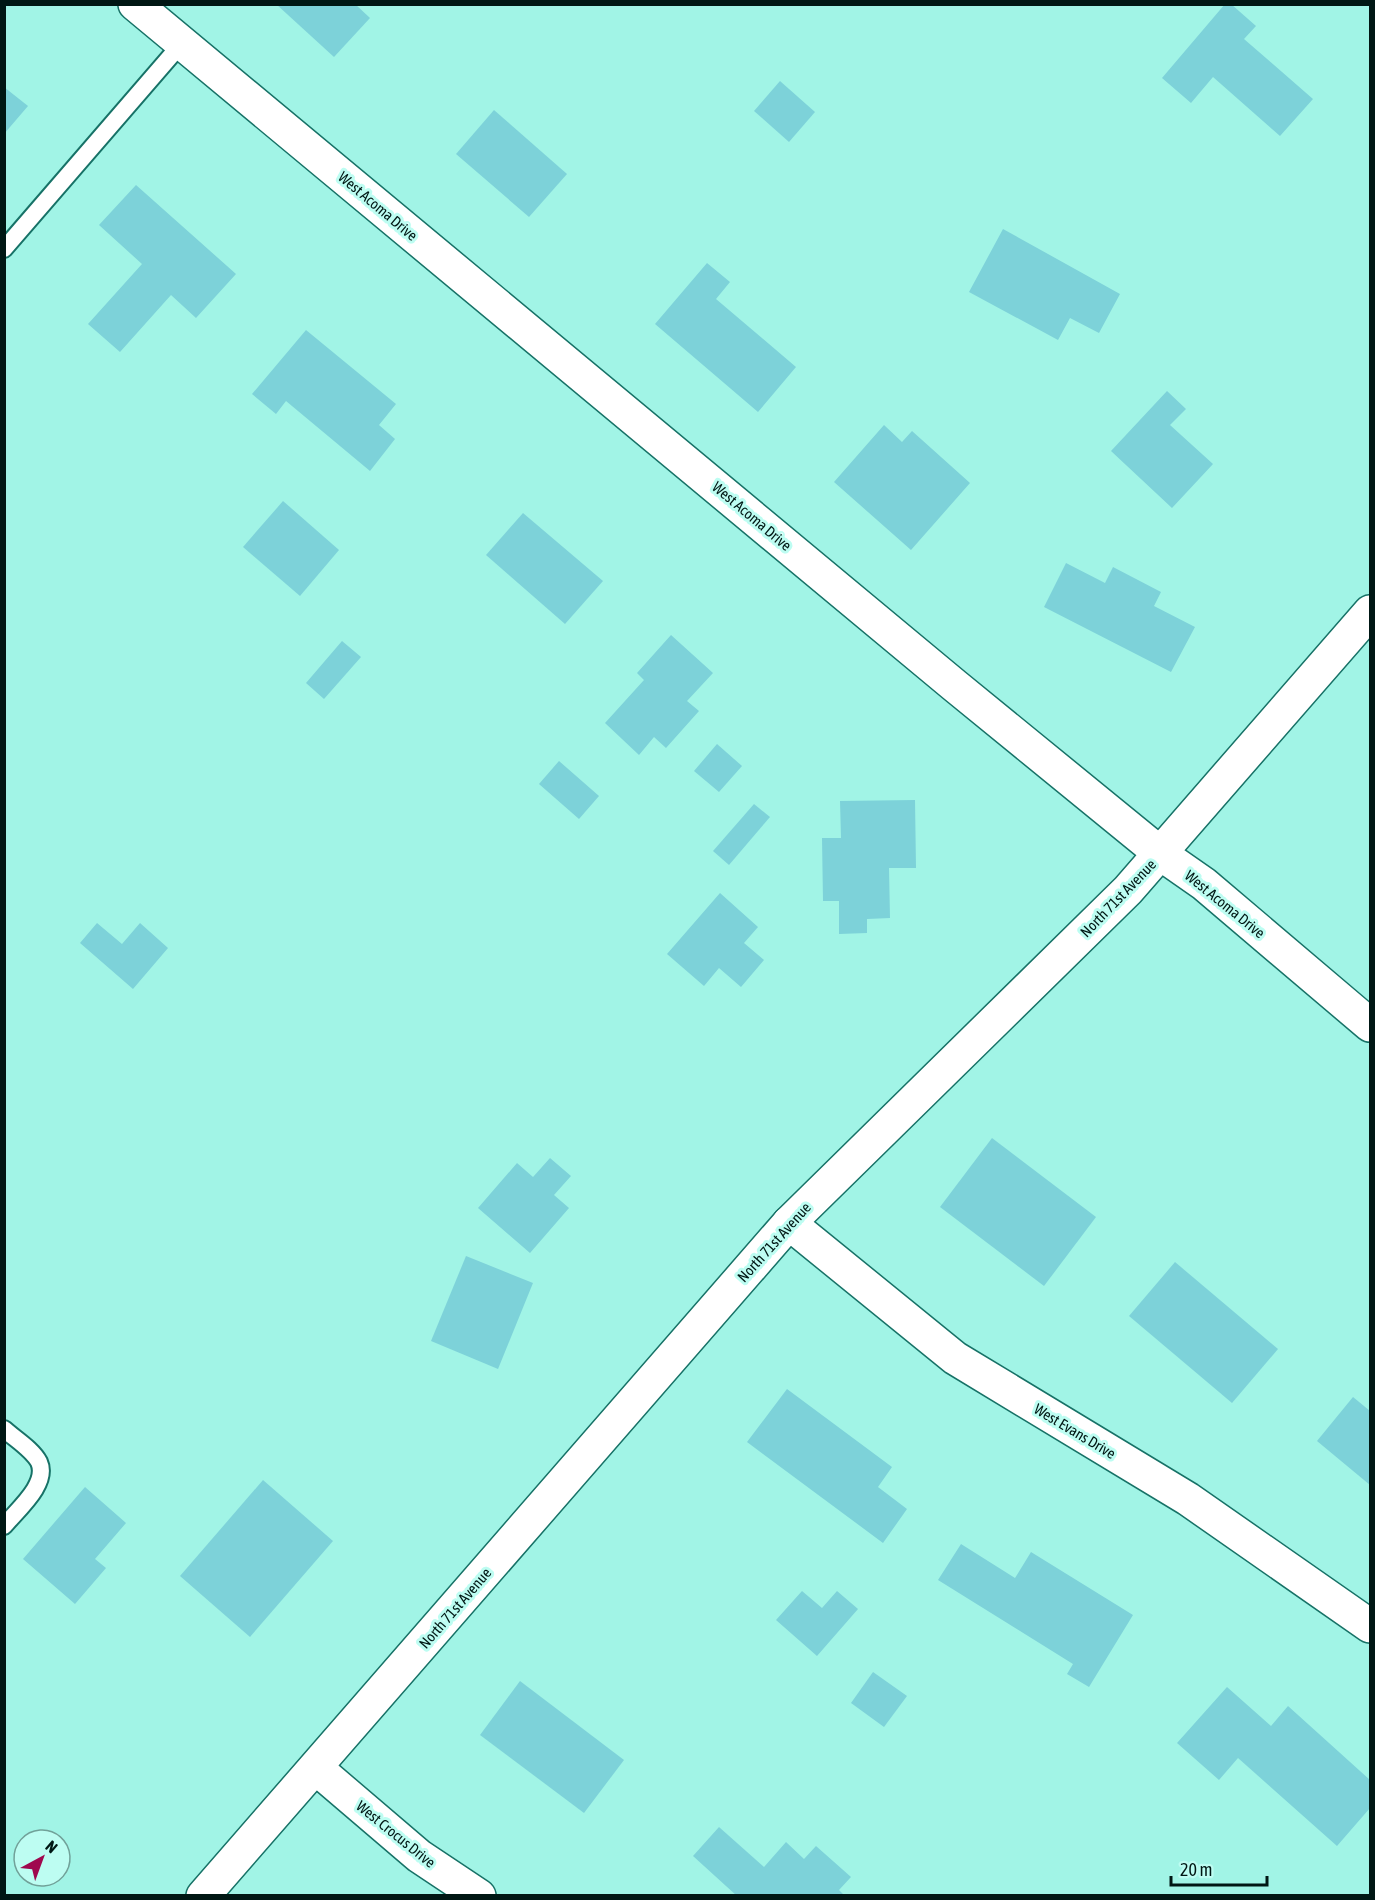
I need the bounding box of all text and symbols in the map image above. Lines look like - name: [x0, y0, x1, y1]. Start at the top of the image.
- street label: West Acoma Drive: [335, 168, 421, 244]
- street label: West Acoma Drive: [709, 478, 795, 554]
- street label: North 71st Avenue: [1077, 856, 1159, 940]
- street label: West Acoma Drive: [1182, 867, 1268, 941]
- street label: North 71st Avenue: [734, 1199, 814, 1285]
- street label: West Evans Drive: [1031, 1400, 1119, 1462]
- street label: North 71st Avenue: [415, 1564, 495, 1652]
- street label: West Crocus Drive: [353, 1797, 439, 1871]
- north arrow: [12, 1828, 72, 1888]
- text: N: [42, 1837, 61, 1857]
- scale bar: [1171, 1849, 1267, 1887]
- text: 20 m: [1180, 1859, 1212, 1880]

